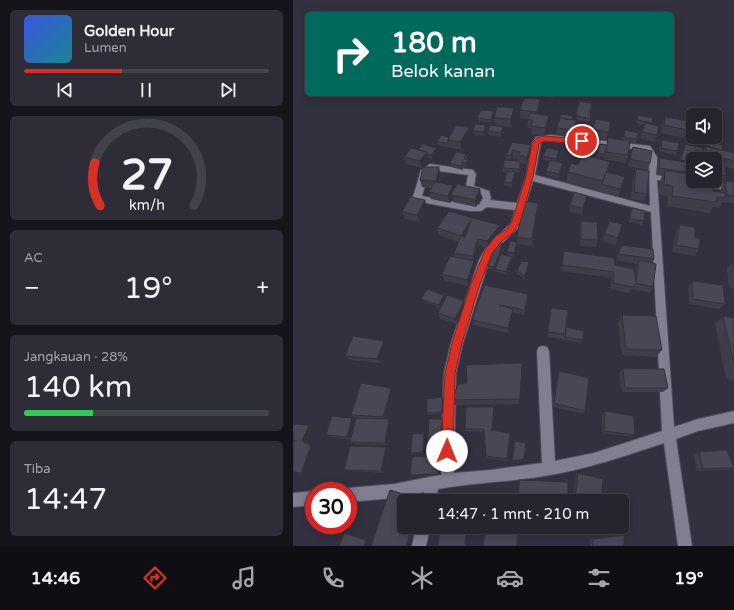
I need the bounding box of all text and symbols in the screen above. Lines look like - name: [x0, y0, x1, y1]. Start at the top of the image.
- text: Golden Hour: [84, 22, 174, 40]
- text: 180 m: [391, 26, 477, 60]
- icon: right: [325, 28, 377, 80]
- text: Lumen: [84, 40, 127, 56]
- text: Belok kanan: [391, 60, 495, 82]
- icon: previous: [54, 79, 76, 101]
- icon: pause: [135, 79, 157, 101]
- icon: next: [217, 79, 239, 101]
- map controls: [686, 108, 722, 188]
- button: sound: [686, 108, 722, 144]
- pin: [565, 124, 599, 158]
- icon: arrive: [571, 130, 593, 152]
- text: 27: [120, 150, 173, 200]
- button: layers: [686, 152, 722, 188]
- text: km/h: [129, 196, 164, 213]
- text: AC: [24, 250, 43, 266]
- text: 19°: [124, 270, 173, 307]
- text: −: [24, 275, 40, 301]
- text: +: [257, 275, 269, 301]
- text: Jangkauan · 28%: [24, 349, 128, 365]
- text: 140 km: [24, 369, 132, 406]
- position arrow: [426, 430, 468, 472]
- text: Tiba: [24, 461, 51, 477]
- text: 14:47: [24, 481, 107, 518]
- speed limit sign: 30: [305, 482, 357, 534]
- text: 14:47 · 1 mnt · 210 m: [437, 505, 589, 523]
- icon: directions: [141, 564, 169, 592]
- icon: music: [230, 564, 258, 592]
- icon: phone: [319, 564, 347, 592]
- icon: climate: [408, 564, 436, 592]
- icon: car: [496, 564, 524, 592]
- icon: filters: [585, 564, 613, 592]
- text: 14:46: [30, 567, 80, 589]
- text: 19°: [674, 567, 704, 589]

